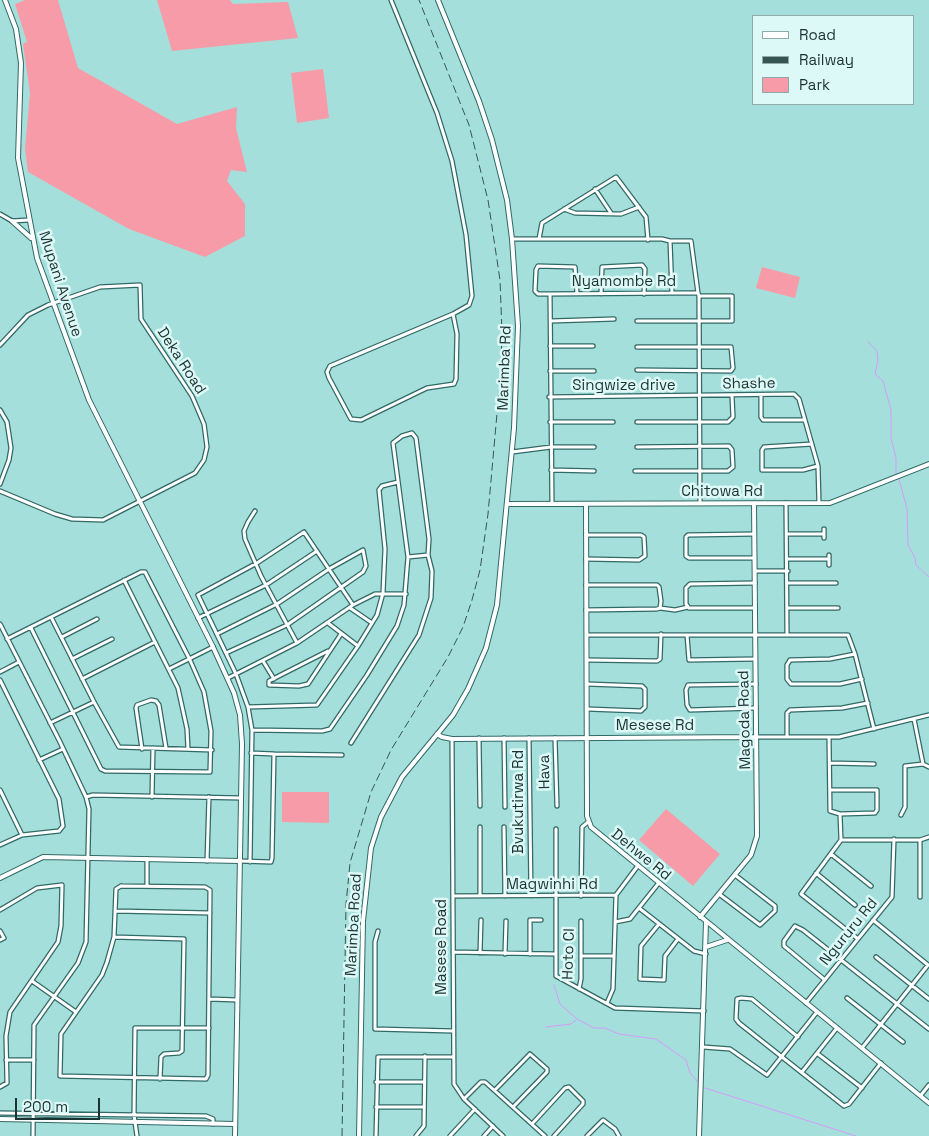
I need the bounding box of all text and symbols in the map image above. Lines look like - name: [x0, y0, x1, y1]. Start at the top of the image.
- legend: [752, 15, 914, 105]
- text: Road: [799, 25, 836, 44]
- text: Railway: [799, 50, 854, 69]
- text: Park: [799, 75, 830, 94]
- street label: Mupani Avenue: [34, 229, 86, 339]
- street label: Nyamombe Rd: [572, 273, 676, 291]
- street label: Deka Road: [153, 324, 209, 398]
- street label: Marimba Rd: [495, 325, 515, 411]
- street label: Shashe: [722, 375, 776, 393]
- street label: Singwize drive: [572, 377, 676, 395]
- street label: Chitowa Rd: [681, 483, 763, 501]
- street label: Magoda Road: [735, 670, 755, 770]
- street label: Mesese Rd: [616, 717, 694, 735]
- street label: Bvukutirwa Rd: [510, 750, 528, 854]
- street label: Hava: [536, 755, 554, 789]
- street label: Dehwe Rd: [607, 825, 675, 885]
- street label: Marimba Road: [342, 873, 366, 977]
- street label: Magwinhi Rd: [506, 876, 598, 894]
- street label: Ngururu Rd: [816, 895, 882, 969]
- street label: Masese Road: [433, 899, 451, 995]
- street label: Hoto Cl: [559, 928, 579, 980]
- scale bar: [18, 1088, 102, 1120]
- text: 200 m: [23, 1097, 68, 1116]

